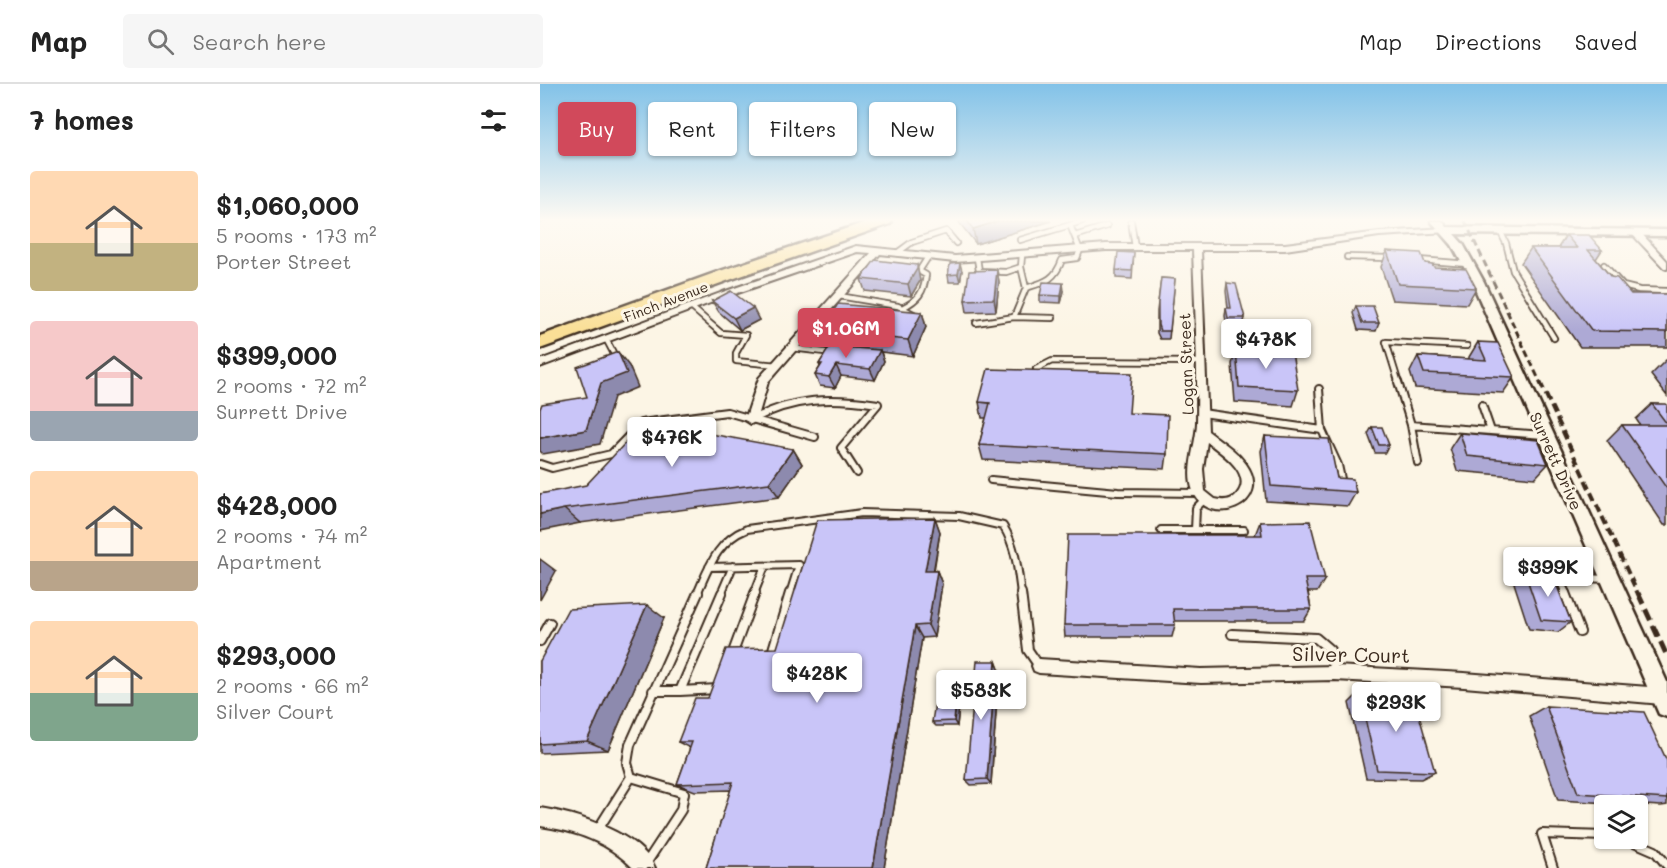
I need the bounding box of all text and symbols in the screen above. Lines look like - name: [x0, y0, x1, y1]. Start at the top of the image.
- search box: [123, 14, 543, 68]
- text: Map: [30, 23, 87, 59]
- icon: search: [144, 25, 177, 58]
- text: Search here: [192, 27, 326, 56]
- text: Map: [1359, 28, 1402, 55]
- text: Directions: [1435, 28, 1542, 55]
- text: Saved: [1575, 28, 1637, 55]
- chip: Buy: [558, 102, 636, 156]
- chip: Rent: [648, 102, 737, 156]
- chip: Filters: [749, 102, 857, 156]
- chip: New: [869, 102, 956, 156]
- text: 7 homes: [30, 103, 134, 137]
- icon: filters: [477, 104, 510, 137]
- text: $1,060,000: [216, 188, 359, 222]
- icon: home: [78, 195, 150, 267]
- text: 5 rooms · 173 m²: [216, 222, 377, 248]
- text: Porter Street: [216, 248, 351, 274]
- street label: Finch Avenue: [621, 277, 711, 326]
- pin: $1.06M: [797, 308, 895, 359]
- street label: Logan Street: [1173, 313, 1198, 415]
- text: $1.06M: [812, 314, 880, 340]
- pin: $478K: [1224, 319, 1308, 370]
- text: $478K: [1235, 325, 1297, 351]
- text: $399,000: [216, 338, 337, 372]
- icon: home: [78, 345, 150, 417]
- text: 2 rooms · 72 m²: [216, 372, 367, 398]
- text: Surrett Drive: [216, 398, 348, 424]
- street label: Surrett Drive: [1525, 408, 1587, 513]
- pin: $476K: [630, 417, 714, 468]
- text: $476K: [641, 423, 703, 449]
- text: $428,000: [216, 488, 337, 522]
- icon: home: [78, 495, 150, 567]
- text: 2 rooms · 74 m²: [216, 522, 367, 548]
- pin: $399K: [1506, 547, 1590, 598]
- text: Apartment: [216, 548, 322, 574]
- text: $399K: [1517, 553, 1579, 579]
- text: $293,000: [216, 638, 336, 672]
- street label: Silver Court: [1292, 640, 1410, 668]
- icon: home: [78, 645, 150, 717]
- pin: $428K: [775, 653, 859, 704]
- text: $428K: [786, 659, 848, 685]
- pin: $583K: [939, 670, 1023, 721]
- text: 2 rooms · 66 m²: [216, 672, 369, 698]
- text: $583K: [950, 676, 1012, 702]
- pin: $293K: [1354, 682, 1438, 733]
- text: $293K: [1366, 688, 1426, 714]
- text: Silver Court: [216, 698, 334, 724]
- map controls: [1594, 795, 1648, 849]
- button: layers: [1594, 795, 1648, 849]

